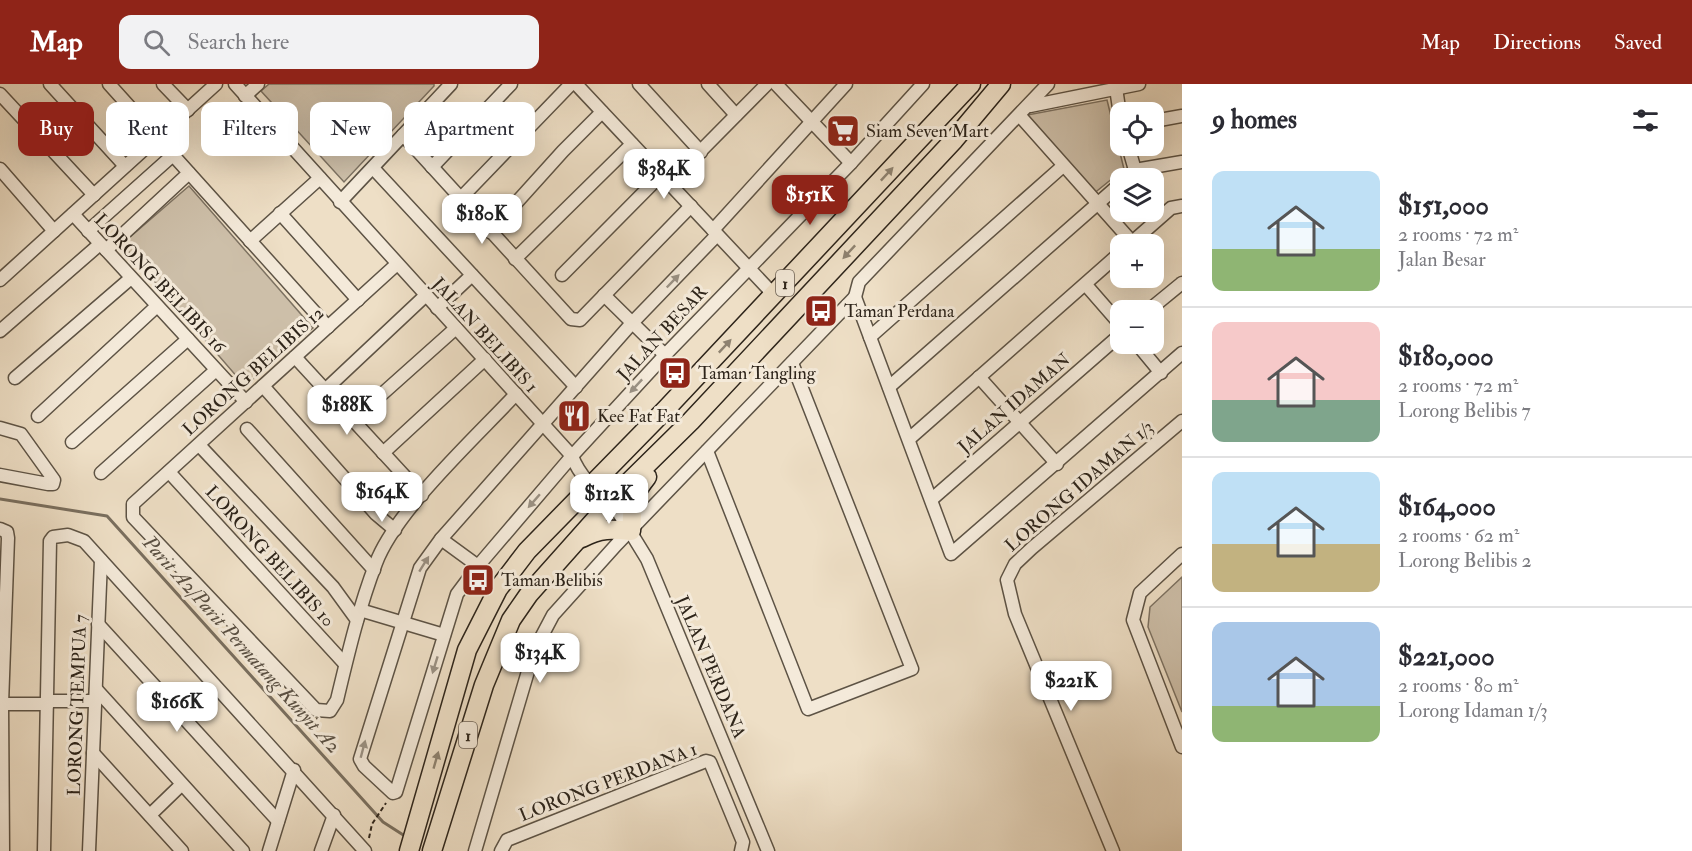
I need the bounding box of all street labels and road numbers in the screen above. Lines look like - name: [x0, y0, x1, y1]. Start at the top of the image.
- street label: LORONG BELIBIS 16: [89, 209, 231, 359]
- road number: 1: [776, 270, 794, 296]
- street label: JALAN BELIBIS 1: [426, 272, 543, 398]
- street label: JALAN BESAR: [612, 280, 713, 387]
- street label: LORONG BELIBIS 12: [178, 302, 329, 441]
- street label: JALAN IDAMAN: [953, 348, 1075, 459]
- street label: LORONG IDAMAN 1/3: [1000, 416, 1158, 557]
- street label: LORONG BELIBIS 10: [200, 481, 339, 632]
- street label: JALAN PERDANA: [670, 591, 751, 743]
- street label: LORONG TEMPUA 7: [63, 614, 92, 796]
- road number: 1: [459, 722, 477, 748]
- street label: LORONG PERDANA 1: [516, 738, 700, 827]

